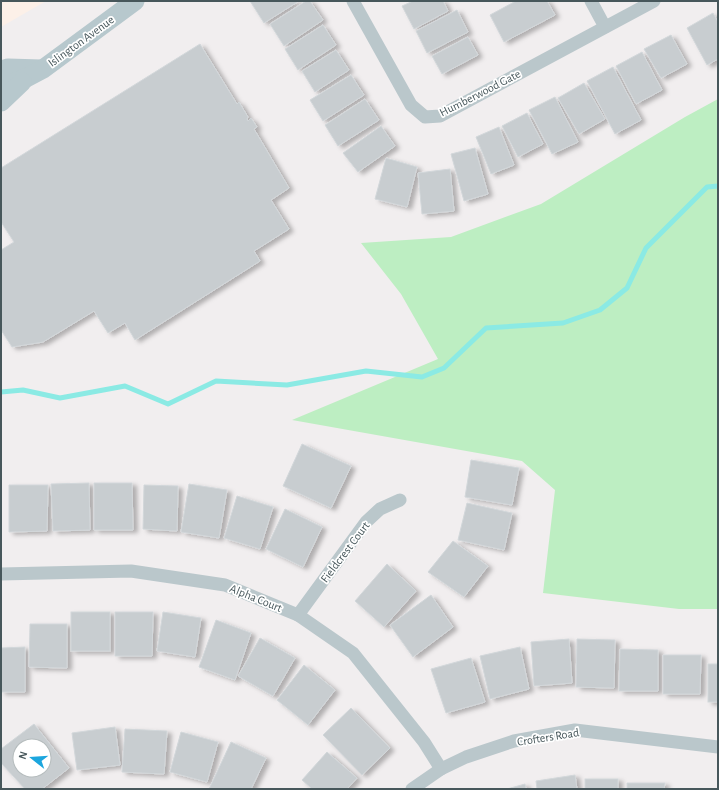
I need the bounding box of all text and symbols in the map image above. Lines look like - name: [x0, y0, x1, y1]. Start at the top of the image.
- street label: Islington Avenue: [46, 13, 116, 69]
- street label: Humberwood Gate: [438, 67, 522, 119]
- street label: Fieldcrest Court: [318, 519, 372, 585]
- street label: Alpha Court: [228, 582, 284, 614]
- street label: Crofters Road: [516, 726, 580, 748]
- north arrow: [12, 738, 52, 778]
- text: N: [17, 750, 29, 760]

